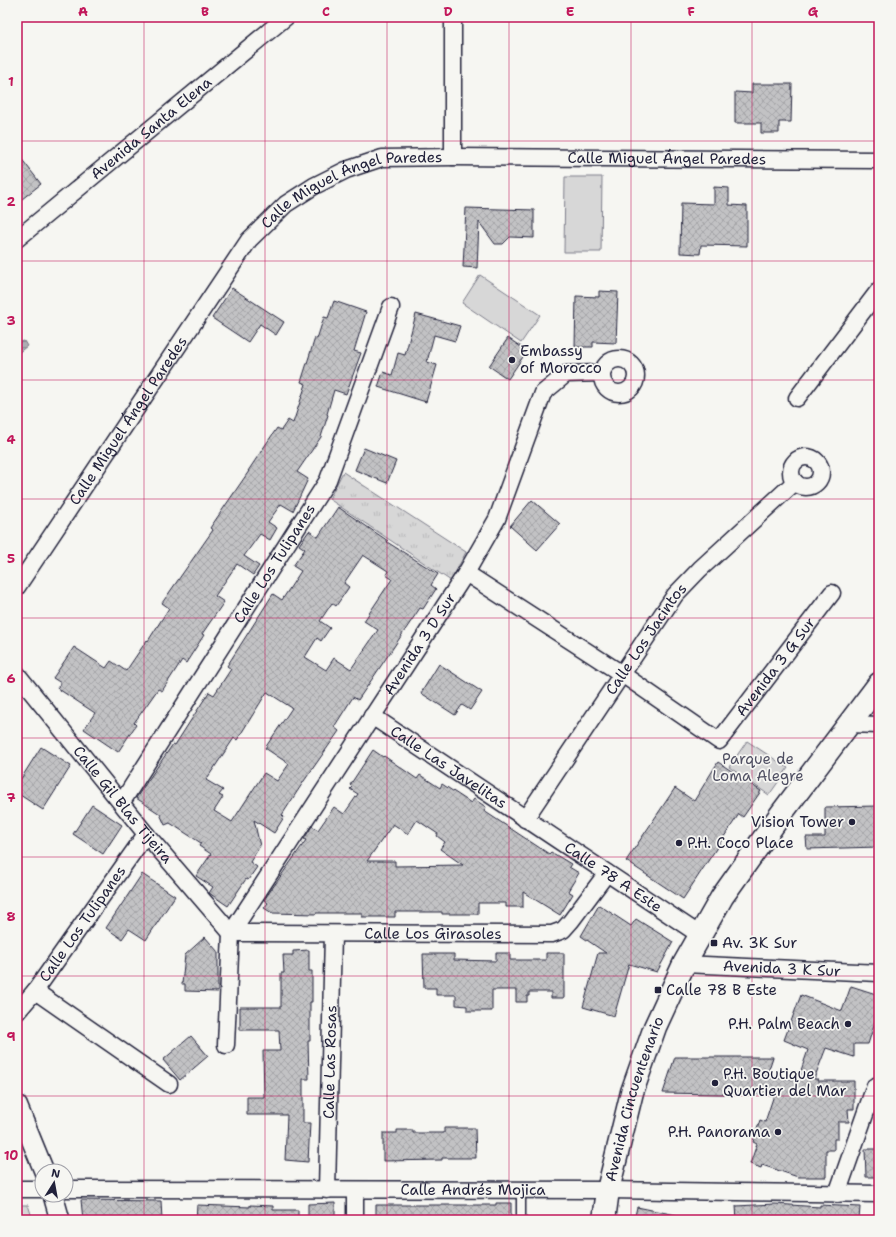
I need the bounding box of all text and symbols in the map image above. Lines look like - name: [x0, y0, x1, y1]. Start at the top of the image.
- text: A: [78, 3, 88, 20]
- text: B: [201, 3, 209, 20]
- text: C: [322, 3, 330, 20]
- text: D: [443, 3, 453, 20]
- text: E: [566, 3, 575, 20]
- text: F: [687, 3, 695, 20]
- text: G: [808, 3, 819, 20]
- street label: Avenida Santa Elena: [86, 72, 217, 184]
- text: 1: [8, 73, 14, 90]
- street label: Calle Miguel Ángel Paredes: [256, 147, 442, 233]
- street label: Calle Miguel Ángel Paredes: [567, 147, 766, 169]
- text: 2: [6, 193, 16, 210]
- text: 3: [6, 312, 16, 329]
- street label: Calle Miguel Ángel Paredes: [65, 333, 192, 509]
- place label: Embassy of Morocco: [520, 341, 602, 378]
- marker: Embassy of Morocco: [507, 355, 517, 365]
- text: 4: [6, 431, 16, 448]
- street label: Calle Los Tulipanes: [229, 500, 320, 627]
- text: 5: [7, 550, 15, 567]
- street label: Calle Los Jacintos: [601, 579, 691, 699]
- street label: Avenida 3 D Sur: [379, 589, 460, 699]
- street label: Avenida 3 G Sur: [731, 613, 820, 721]
- text: 6: [6, 670, 16, 687]
- street label: Calle Las Javelitas: [386, 721, 511, 813]
- street label: Calle Gil Blas Tijeira: [69, 741, 177, 868]
- park label: Parque de Loma Alegre: [712, 749, 804, 786]
- text: 7: [6, 789, 16, 806]
- place label: Vision Tower: [751, 812, 844, 832]
- marker: Vision Tower: [847, 817, 857, 827]
- place label: P.H. Coco Place: [687, 833, 794, 853]
- street label: Calle 78 A Este: [561, 837, 666, 917]
- marker: P.H. Coco Place: [674, 838, 684, 848]
- street label: Calle Los Tulipanes: [35, 862, 130, 986]
- text: 8: [6, 908, 16, 925]
- street label: Calle Los Girasoles: [364, 923, 502, 944]
- place label: Av. 3K Sur: [722, 933, 797, 953]
- marker: Av. 3K Sur: [709, 938, 719, 948]
- street label: Avenida 3 K Sur: [722, 956, 841, 981]
- place label: Calle 78 B Este: [666, 980, 777, 1000]
- marker: Calle 78 B Este: [653, 985, 663, 995]
- street label: Calle Las Rosas: [319, 1005, 341, 1119]
- street label: Avenida Cincuentenario: [600, 1013, 669, 1184]
- place label: P.H. Palm Beach: [728, 1014, 840, 1034]
- marker: P.H. Palm Beach: [843, 1019, 853, 1029]
- text: 9: [6, 1028, 16, 1045]
- place label: P.H. Boutique Quartier del Mar: [723, 1064, 847, 1101]
- marker: P.H. Boutique Quartier del Mar: [710, 1078, 720, 1088]
- place label: P.H. Panorama: [668, 1122, 771, 1142]
- marker: P.H. Panorama: [773, 1127, 783, 1137]
- text: 10: [4, 1147, 18, 1164]
- north arrow: [34, 1163, 74, 1203]
- text: N: [50, 1165, 62, 1182]
- street label: Calle Andrés Mojica: [400, 1180, 546, 1200]

